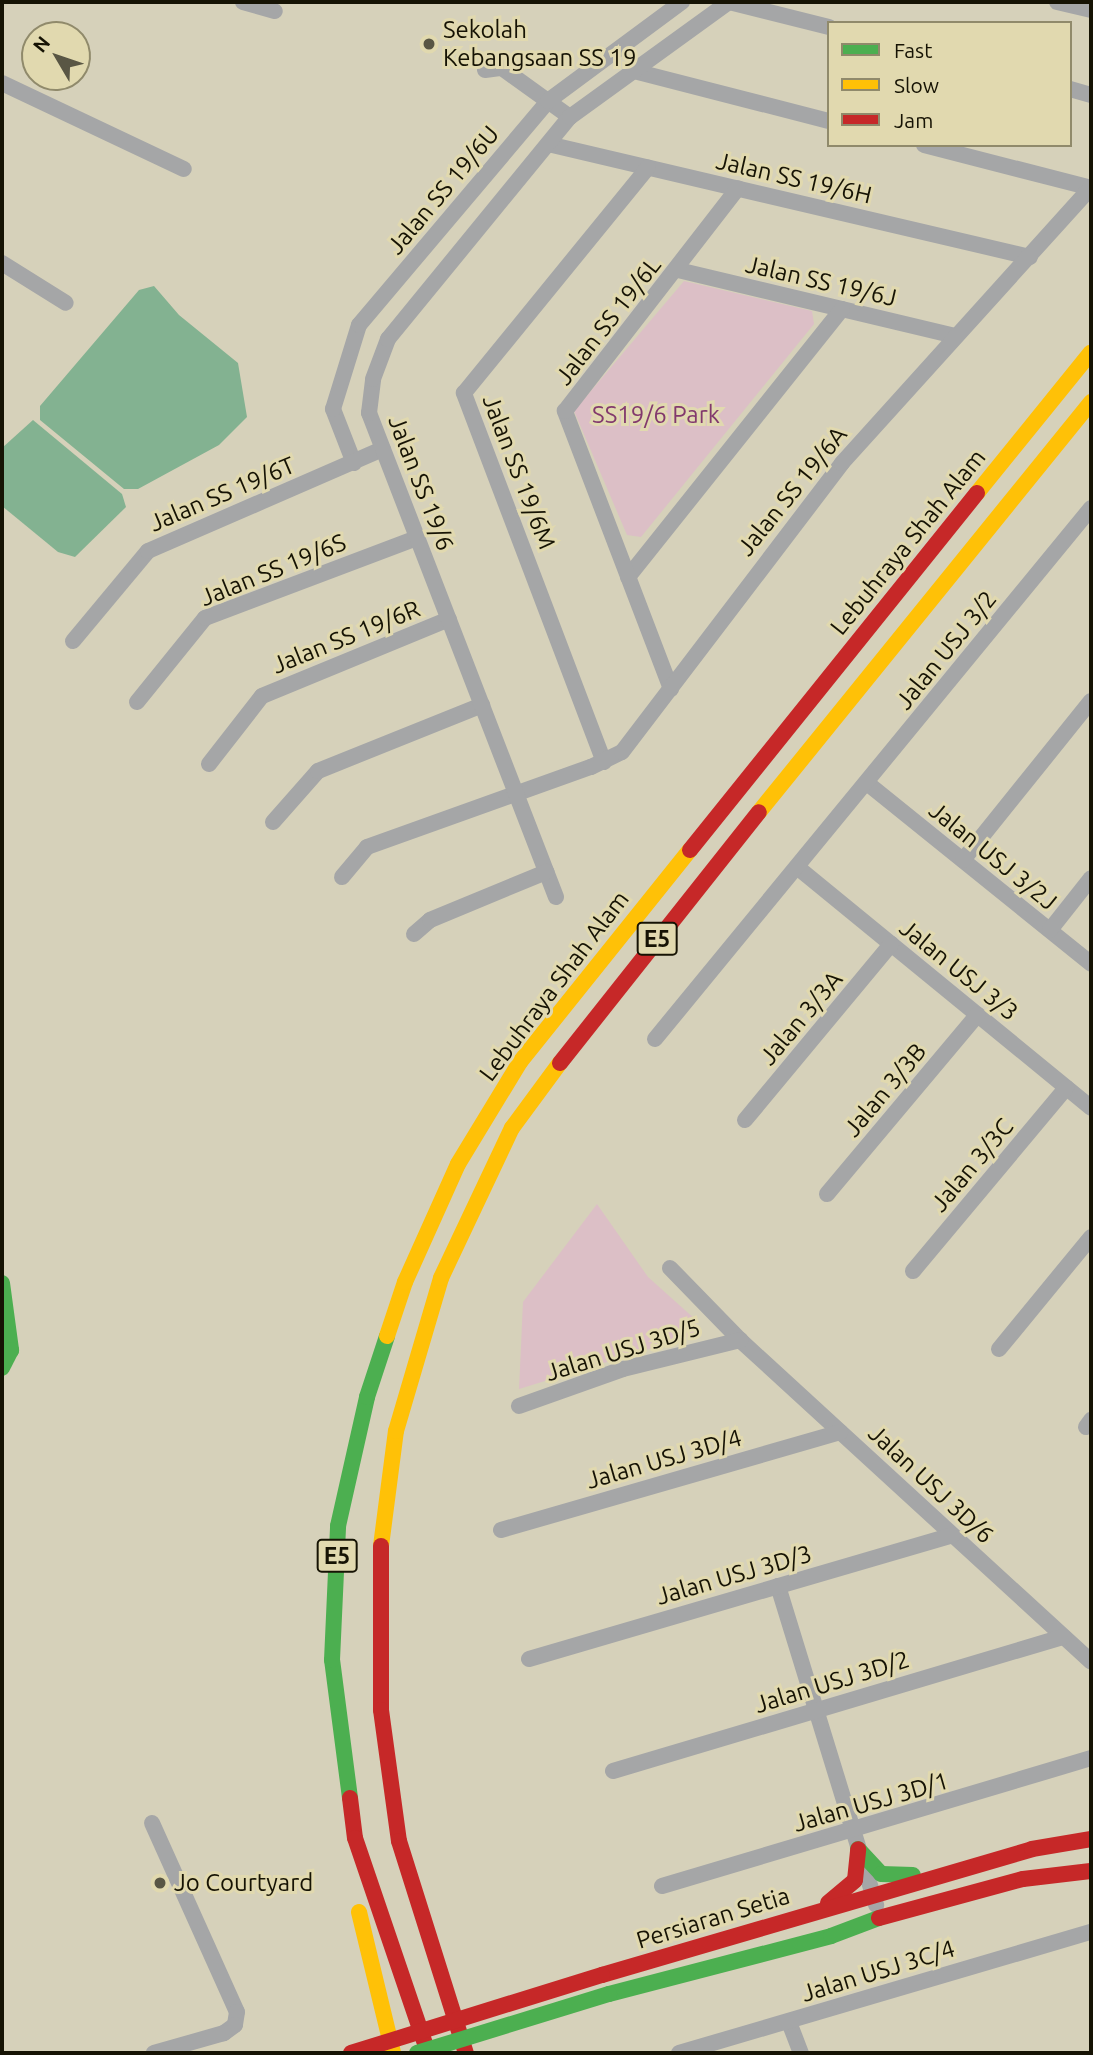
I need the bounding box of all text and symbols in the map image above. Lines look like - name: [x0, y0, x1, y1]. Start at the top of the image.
- place label: Sekolah Kebangsaan SS 19: [443, 16, 636, 72]
- north arrow: [21, 21, 91, 91]
- legend: [827, 21, 1072, 147]
- text: N: [28, 32, 54, 56]
- marker: Sekolah Kebangsaan SS 19: [421, 36, 437, 52]
- text: Fast: [894, 38, 932, 62]
- text: Slow: [894, 73, 939, 97]
- text: Jam: [894, 108, 933, 132]
- street label: Jalan SS 19/6U: [381, 120, 505, 260]
- street label: Jalan SS 19/6H: [713, 146, 875, 210]
- street label: Jalan SS 19/6J: [743, 250, 899, 312]
- street label: Jalan SS 19/6L: [549, 251, 667, 391]
- street label: Jalan SS 19/6M: [476, 391, 562, 553]
- park label: SS19/6 Park: [592, 401, 720, 429]
- street label: Jalan SS 19/6: [382, 412, 460, 554]
- street label: Jalan SS 19/6A: [731, 421, 853, 561]
- street label: Lebuhraya Shah Alam: [824, 443, 992, 641]
- street label: Jalan SS 19/6T: [145, 450, 299, 538]
- street label: Jalan SS 19/6S: [196, 528, 350, 612]
- street label: Jalan USJ 3/2: [889, 585, 1003, 715]
- street label: Jalan SS 19/6R: [268, 594, 424, 680]
- street label: Jalan USJ 3/2J: [923, 796, 1063, 916]
- street label: Lebuhraya Shah Alam: [473, 885, 635, 1087]
- street label: Jalan USJ 3/3: [894, 913, 1024, 1027]
- road number: E5: [636, 920, 678, 958]
- street label: Jalan 3/3A: [753, 965, 849, 1071]
- street label: Jalan 3/3B: [838, 1037, 932, 1143]
- street label: Jalan 3/3C: [925, 1113, 1019, 1217]
- street label: Jalan USJ 3D/5: [542, 1313, 704, 1387]
- street label: Jalan USJ 3D/6: [863, 1419, 999, 1549]
- street label: Jalan USJ 3D/4: [583, 1423, 745, 1495]
- road number: E5: [316, 1536, 358, 1576]
- street label: Jalan USJ 3D/3: [653, 1539, 815, 1611]
- street label: Jalan USJ 3D/2: [751, 1645, 913, 1719]
- street label: Jalan USJ 3D/1: [790, 1766, 952, 1838]
- place label: Jo Courtyard: [174, 1869, 313, 1897]
- marker: Jo Courtyard: [152, 1875, 168, 1891]
- street label: Persiaran Setia: [633, 1881, 793, 1955]
- street label: Jalan USJ 3C/4: [798, 1934, 958, 2008]

